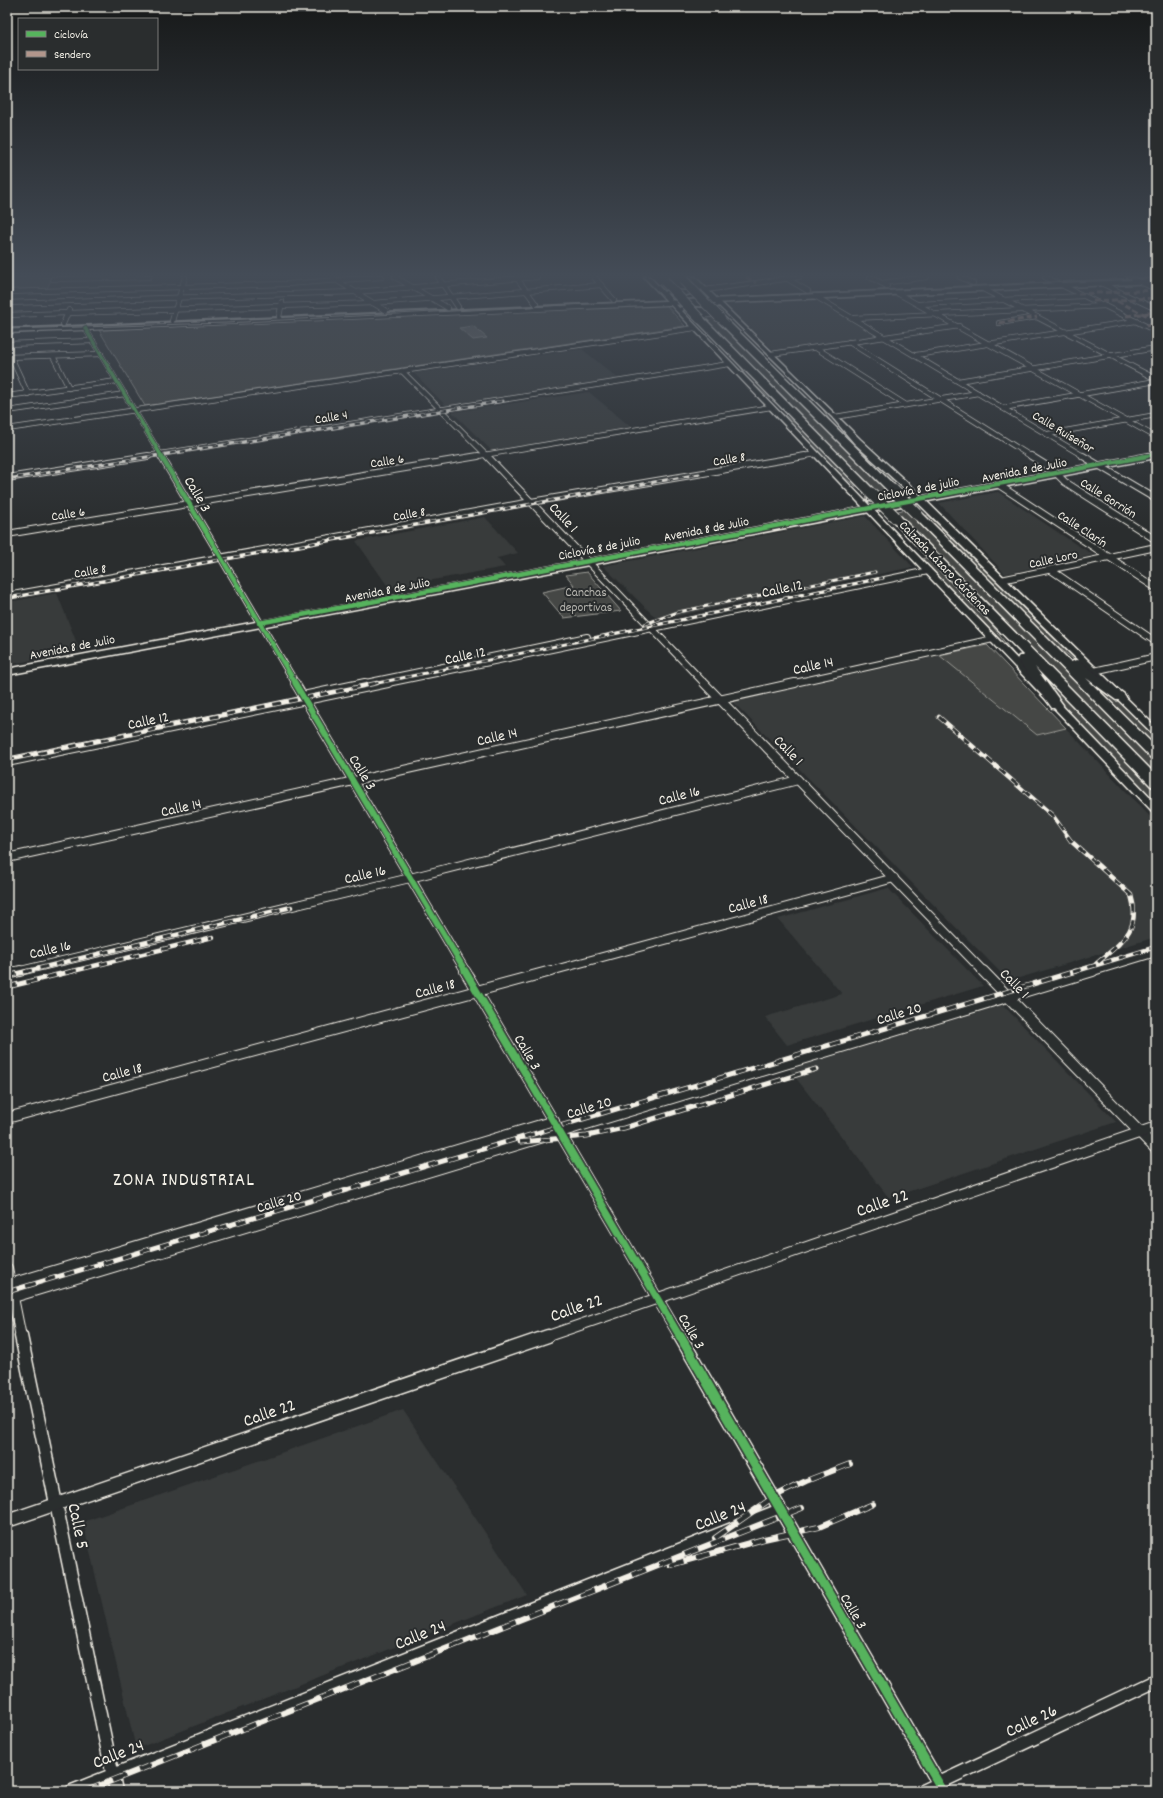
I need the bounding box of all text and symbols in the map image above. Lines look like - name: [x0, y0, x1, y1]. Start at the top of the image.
- legend: [18, 18, 158, 70]
- text: Ciclovía: [54, 27, 88, 44]
- text: Sendero: [54, 47, 91, 64]
- street label: Calle 4: [314, 407, 349, 430]
- street label: Calle Ruiseñor: [1028, 407, 1098, 459]
- street label: Calle 8: [712, 448, 747, 473]
- street label: Calle 6: [369, 450, 406, 474]
- street label: Avenida 8 de Julio: [980, 454, 1069, 489]
- street label: Calle 3: [177, 473, 215, 517]
- street label: Ciclovía 8 de julio: [876, 473, 961, 508]
- street label: Calle Gorrión: [1076, 474, 1140, 524]
- street label: Calle 1: [543, 498, 582, 539]
- street label: Calle 6: [50, 503, 87, 527]
- street label: Calle 8: [392, 503, 427, 528]
- street label: Calle Clarín: [1053, 507, 1110, 553]
- street label: Avenida 8 de Julio: [662, 513, 751, 548]
- street label: Calzada Lázaro Cárdenas: [894, 517, 995, 620]
- street label: Ciclovía 8 de julio: [557, 532, 642, 567]
- street label: Calle Loro: [1028, 546, 1080, 575]
- street label: Calle 8: [73, 560, 108, 585]
- street label: Avenida 8 de Julio: [343, 574, 432, 609]
- street label: Calle 12: [760, 575, 805, 605]
- park label: Canchas deportivas: [560, 584, 612, 618]
- street label: Avenida 8 de Julio: [28, 631, 117, 666]
- street label: Calle 12: [443, 642, 488, 672]
- street label: Calle 14: [791, 652, 836, 682]
- street label: Calle 12: [126, 707, 171, 737]
- street label: Calle 14: [475, 723, 520, 753]
- street label: Calle 1: [768, 731, 808, 772]
- street label: Calle 3: [342, 751, 381, 795]
- street label: Calle 16: [656, 781, 703, 813]
- street label: Calle 14: [159, 794, 204, 824]
- street label: Calle 16: [342, 860, 389, 891]
- street label: Calle 18: [726, 889, 771, 921]
- street label: Calle 16: [27, 935, 74, 966]
- street label: Calle 1: [994, 964, 1034, 1005]
- street label: Calle 18: [413, 974, 458, 1006]
- street label: Calle 20: [874, 998, 925, 1032]
- street label: Calle 3: [507, 1031, 545, 1075]
- street label: Calle 18: [100, 1058, 145, 1090]
- street label: Calle 20: [564, 1092, 615, 1126]
- district label: ZONA INDUSTRIAL: [113, 1168, 255, 1195]
- street label: Calle 22: [853, 1184, 912, 1225]
- street label: Calle 20: [254, 1186, 305, 1220]
- street label: Calle 22: [547, 1289, 606, 1330]
- street label: Calle 3: [671, 1310, 709, 1354]
- street label: Calle 22: [240, 1394, 299, 1435]
- street label: Calle 24: [692, 1496, 750, 1539]
- street label: Calle 5: [60, 1501, 94, 1552]
- street label: Calle 3: [833, 1590, 871, 1634]
- street label: Calle 24: [392, 1615, 450, 1658]
- street label: Calle 26: [1002, 1699, 1062, 1745]
- street label: Calle 24: [90, 1734, 148, 1777]

